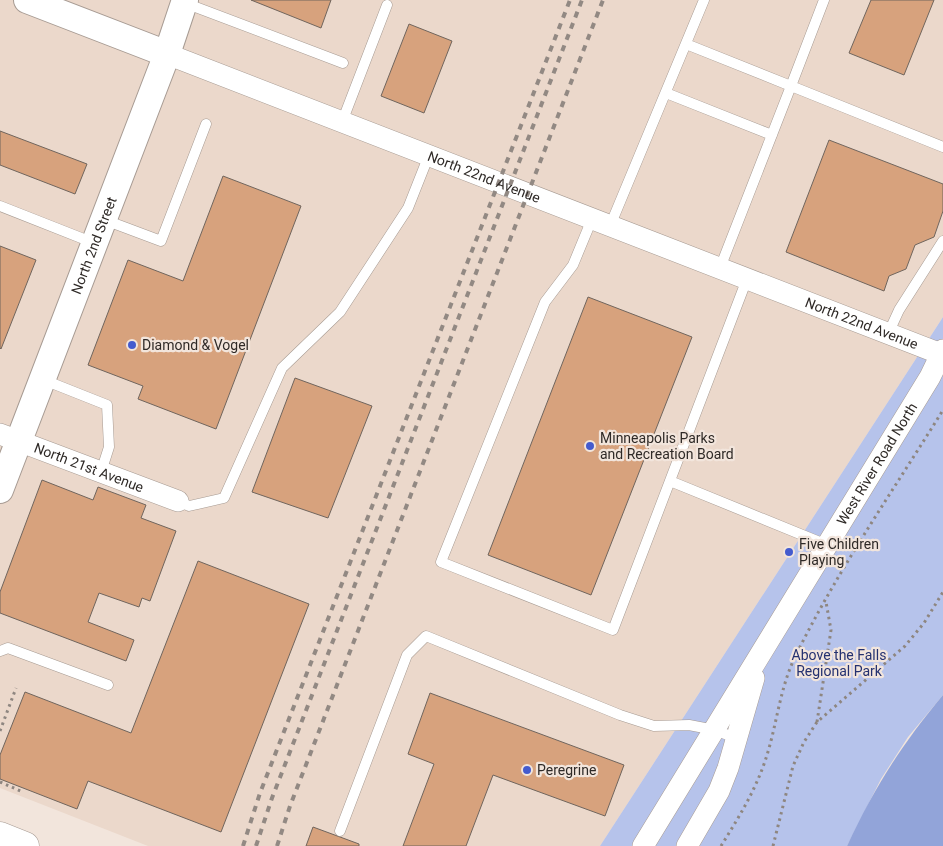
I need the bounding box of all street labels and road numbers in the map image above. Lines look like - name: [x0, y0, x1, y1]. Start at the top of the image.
- street label: North 22nd Avenue: [425, 148, 543, 206]
- street label: North 2nd Street: [68, 194, 120, 296]
- street label: North 22nd Avenue: [803, 294, 920, 352]
- street label: West River Road North: [833, 400, 920, 528]
- street label: North 21st Avenue: [32, 440, 146, 495]

